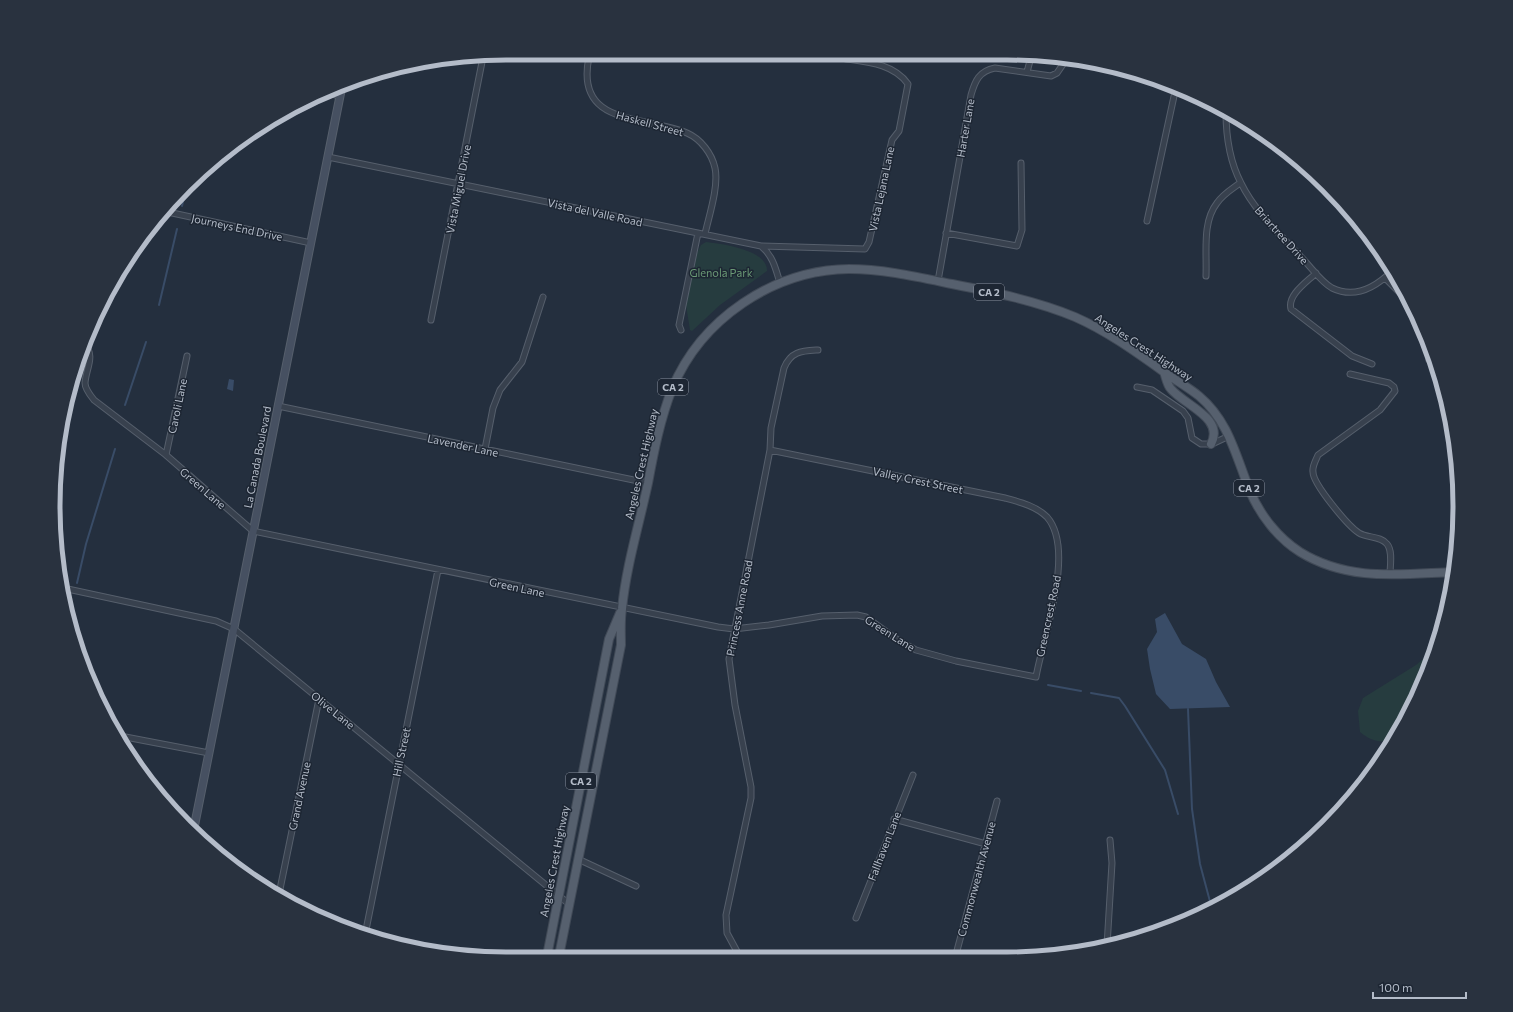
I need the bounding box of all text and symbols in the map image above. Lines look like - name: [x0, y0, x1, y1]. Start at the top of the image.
- street label: Harter Lane: [953, 97, 977, 158]
- street label: Haskell Street: [615, 108, 686, 138]
- street label: Vista Miguel Drive: [443, 143, 473, 235]
- street label: Vista Lejana Lane: [866, 145, 896, 233]
- street label: Vista del Valle Road: [546, 196, 644, 228]
- street label: Briartree Drive: [1253, 203, 1312, 267]
- street label: Journeys End Drive: [190, 211, 284, 244]
- park label: Glenola Park: [689, 266, 753, 279]
- road number: CA 2: [974, 284, 1004, 300]
- street label: Angeles Crest Highway: [1093, 311, 1195, 384]
- street label: Caroli Lane: [165, 377, 189, 435]
- road number: CA 2: [658, 379, 688, 395]
- street label: La Canada Boulevard: [241, 405, 273, 509]
- street label: Angeles Crest Highway: [622, 407, 660, 521]
- street label: Lavender Lane: [426, 431, 500, 459]
- street label: Valley Crest Street: [872, 464, 965, 496]
- street label: Green Lane: [177, 465, 229, 512]
- road number: CA 2: [1234, 480, 1264, 496]
- street label: Princess Anne Road: [723, 559, 755, 657]
- street label: Greencrest Road: [1033, 574, 1063, 658]
- street label: Green Lane: [488, 575, 546, 599]
- street label: Green Lane: [863, 613, 918, 654]
- street label: Olive Lane: [309, 689, 357, 732]
- street label: Hill Street: [389, 726, 413, 778]
- street label: Grand Avenue: [285, 760, 313, 831]
- road number: CA 2: [566, 773, 596, 789]
- street label: Angeles Crest Highway: [537, 804, 571, 918]
- street label: Fallhaven Lane: [865, 809, 903, 882]
- street label: Commonwealth Avenue: [954, 820, 998, 938]
- scale bar: [1373, 974, 1466, 1000]
- text: 100 m: [1379, 980, 1413, 994]

